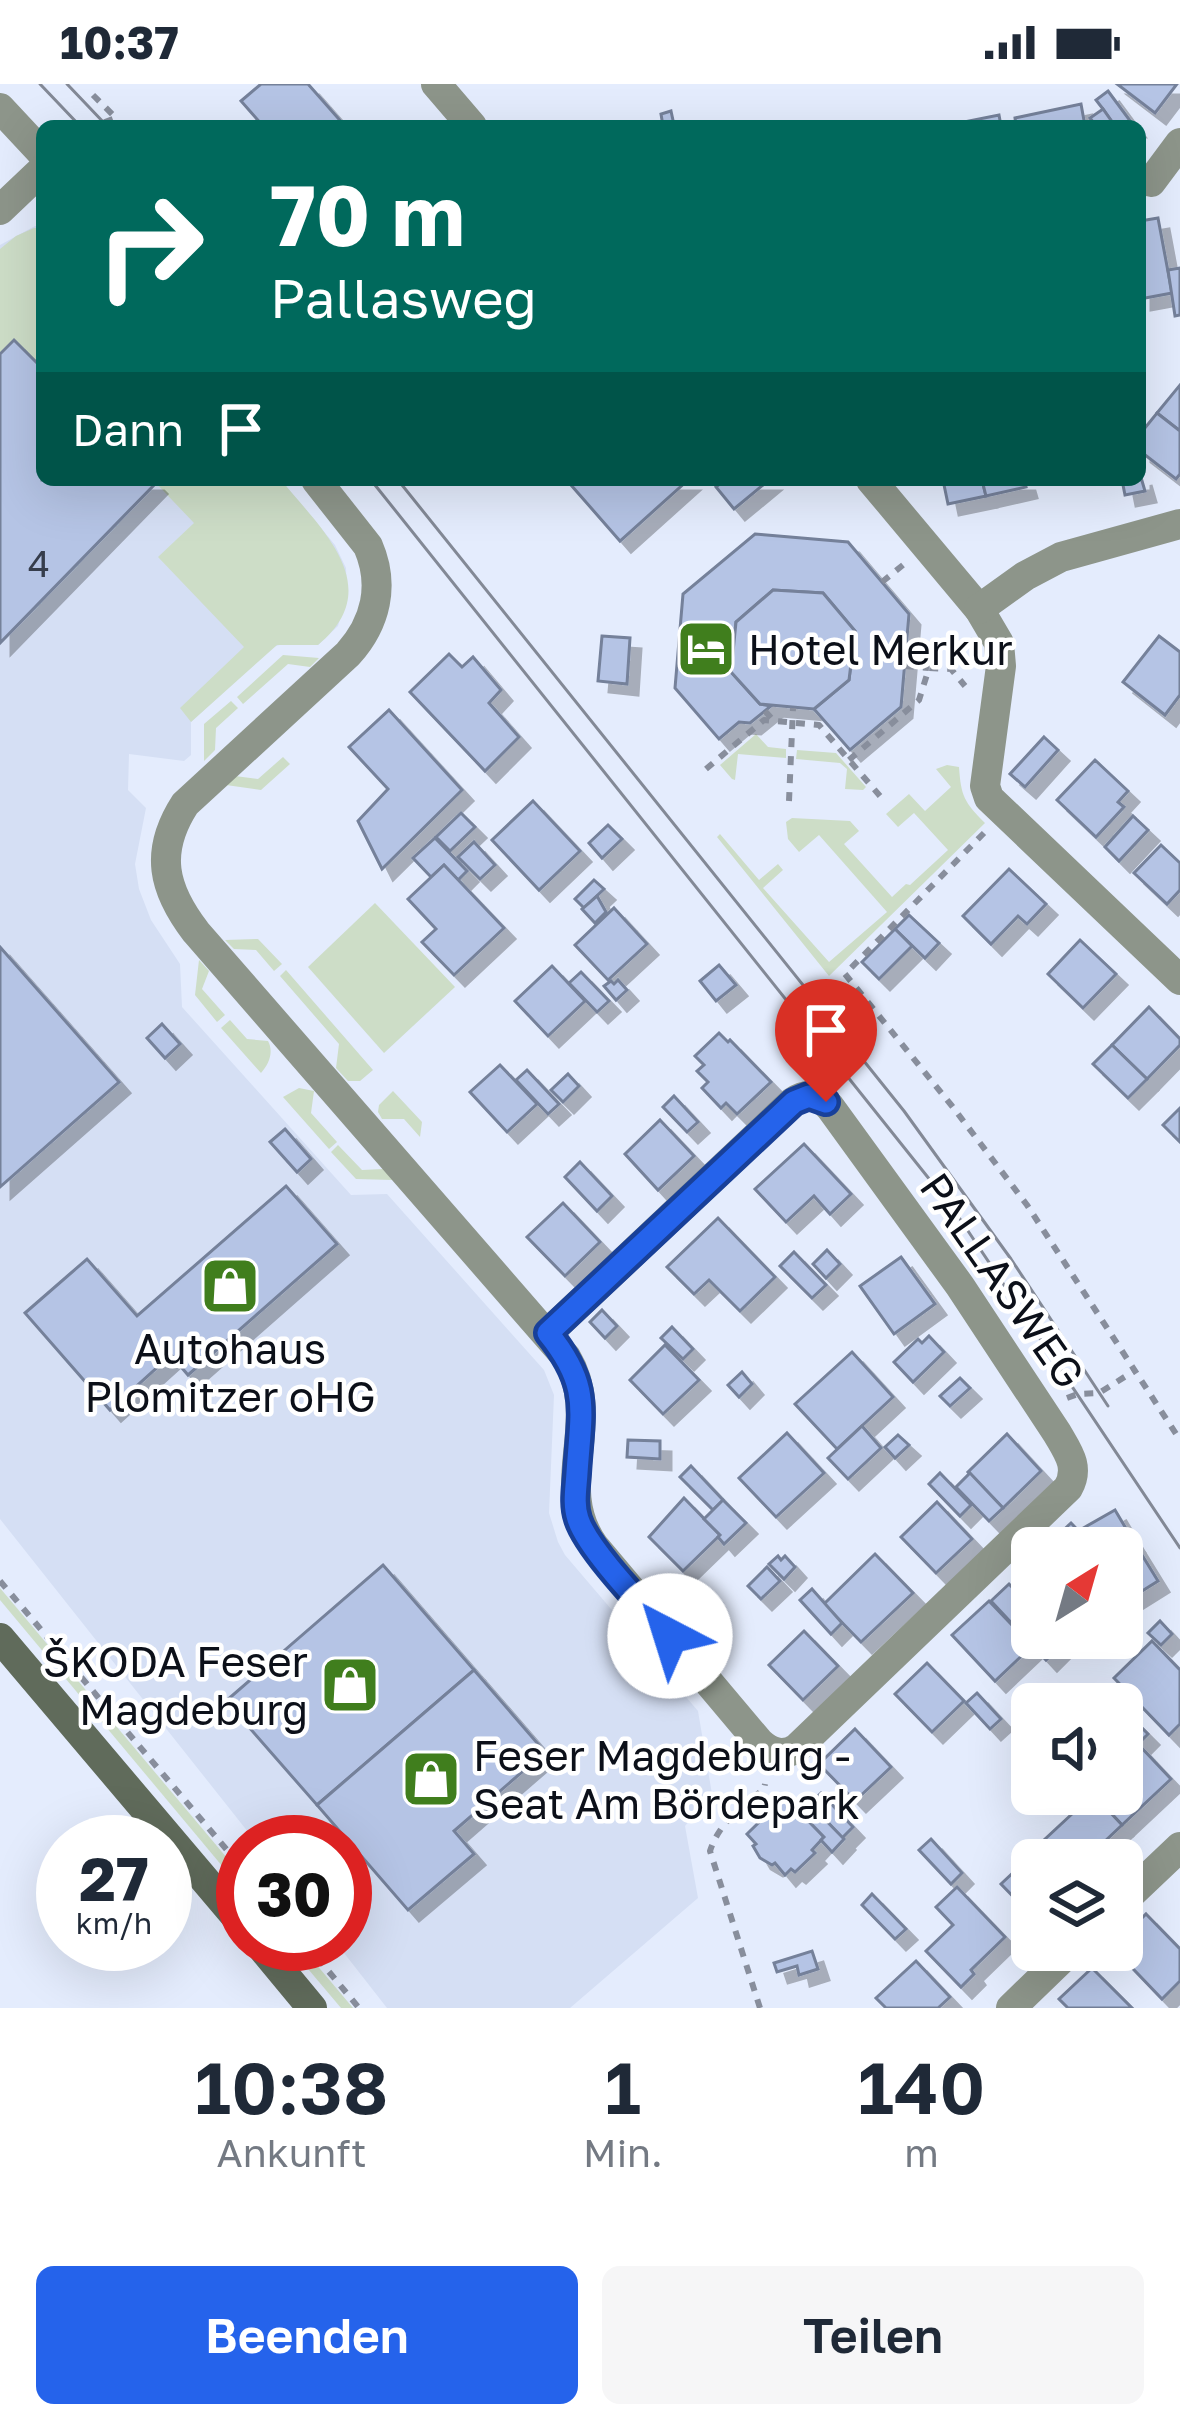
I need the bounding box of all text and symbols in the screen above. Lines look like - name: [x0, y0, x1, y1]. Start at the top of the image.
- text: 10:37: [60, 15, 179, 69]
- text: 70 m: [270, 164, 465, 264]
- icon: right: [72, 168, 228, 324]
- text: Pallasweg: [270, 265, 537, 330]
- icon: arrive: [208, 396, 274, 462]
- text: Dann: [72, 402, 184, 456]
- house number: 4: [28, 542, 50, 585]
- hotel icon: Hotel Merkur: [675, 618, 737, 680]
- place label: Hotel Merkur: [748, 624, 1013, 674]
- pin: [775, 979, 877, 1102]
- icon: arrive: [793, 997, 859, 1063]
- street label: PALLASWEG: [911, 1163, 1095, 1397]
- shop icon: Autohaus Plomitzer oHG: [199, 1255, 261, 1317]
- place label: Autohaus Plomitzer oHG: [84, 1323, 376, 1421]
- north arrow: [1011, 1527, 1143, 1659]
- map controls: [1011, 1527, 1143, 1971]
- position arrow: [607, 1573, 733, 1699]
- place label: ŠKODA Feser Magdeburg: [43, 1636, 308, 1734]
- shop icon: ŠKODA Feser Magdeburg: [319, 1654, 381, 1716]
- button: sound: [1011, 1683, 1143, 1815]
- place label: Feser Magdeburg - Seat Am Bördepark: [473, 1730, 860, 1828]
- shop icon: Feser Magdeburg - Seat Am Bördepark: [400, 1748, 462, 1810]
- speed limit sign: 30: [216, 1815, 372, 1971]
- button: layers: [1011, 1839, 1143, 1971]
- text: 27: [79, 1842, 149, 1914]
- text: km/h: [76, 1905, 152, 1941]
- text: 10:38: [195, 2043, 388, 2130]
- text: 1: [605, 2043, 641, 2130]
- text: 140: [858, 2043, 985, 2130]
- text: Ankunft: [217, 2129, 367, 2176]
- text: Min.: [583, 2129, 663, 2176]
- text: m: [904, 2129, 939, 2176]
- button: Beenden: [36, 2266, 578, 2404]
- button: Teilen: [602, 2266, 1144, 2404]

